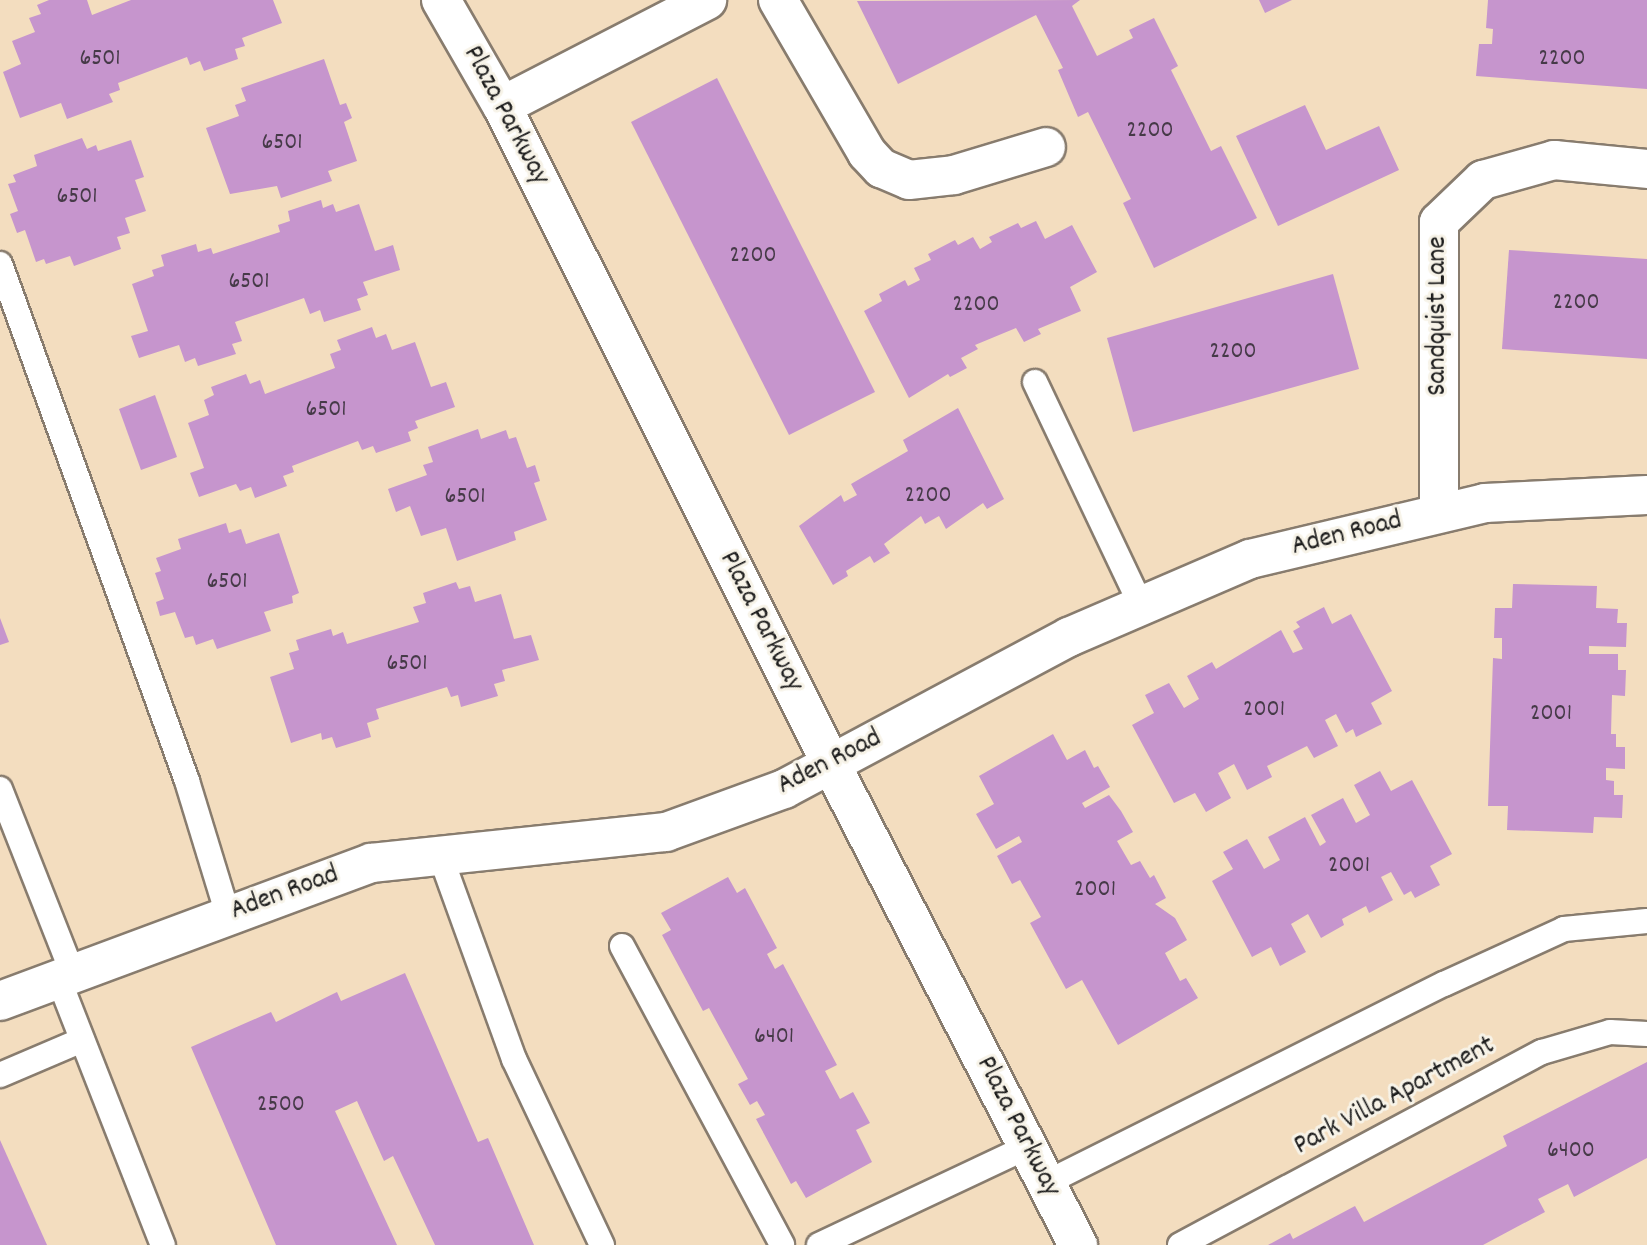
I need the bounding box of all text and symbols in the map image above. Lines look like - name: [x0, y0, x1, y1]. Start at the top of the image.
- street label: Plaza Parkway: [454, 41, 556, 191]
- house number: 6501: [79, 46, 121, 74]
- house number: 2200: [1538, 46, 1586, 74]
- house number: 2200: [1126, 118, 1174, 146]
- house number: 6501: [261, 130, 303, 158]
- house number: 6501: [56, 184, 98, 212]
- street label: Sandquist Lane: [1422, 236, 1456, 396]
- house number: 2200: [729, 243, 777, 271]
- house number: 6501: [228, 269, 270, 297]
- house number: 2200: [1552, 290, 1600, 318]
- house number: 2200: [952, 292, 1000, 320]
- house number: 2200: [1209, 339, 1257, 367]
- house number: 6501: [305, 397, 347, 425]
- house number: 2200: [904, 483, 952, 511]
- house number: 6501: [444, 484, 486, 512]
- street label: Aden Road: [1288, 505, 1406, 565]
- street label: Plaza Parkway: [710, 546, 810, 698]
- house number: 6501: [206, 569, 248, 597]
- house number: 6501: [386, 651, 428, 679]
- house number: 2001: [1243, 697, 1285, 725]
- house number: 2001: [1530, 701, 1572, 729]
- street label: Aden Road: [772, 723, 888, 803]
- house number: 2001: [1328, 853, 1370, 881]
- street label: Aden Road: [226, 859, 344, 929]
- house number: 2001: [1074, 877, 1116, 905]
- house number: 6401: [754, 1024, 794, 1052]
- street label: Park Villa Apartment: [1289, 1030, 1501, 1164]
- street label: Plaza Parkway: [967, 1051, 1067, 1203]
- house number: 2500: [257, 1092, 305, 1120]
- house number: 6400: [1547, 1138, 1595, 1166]

